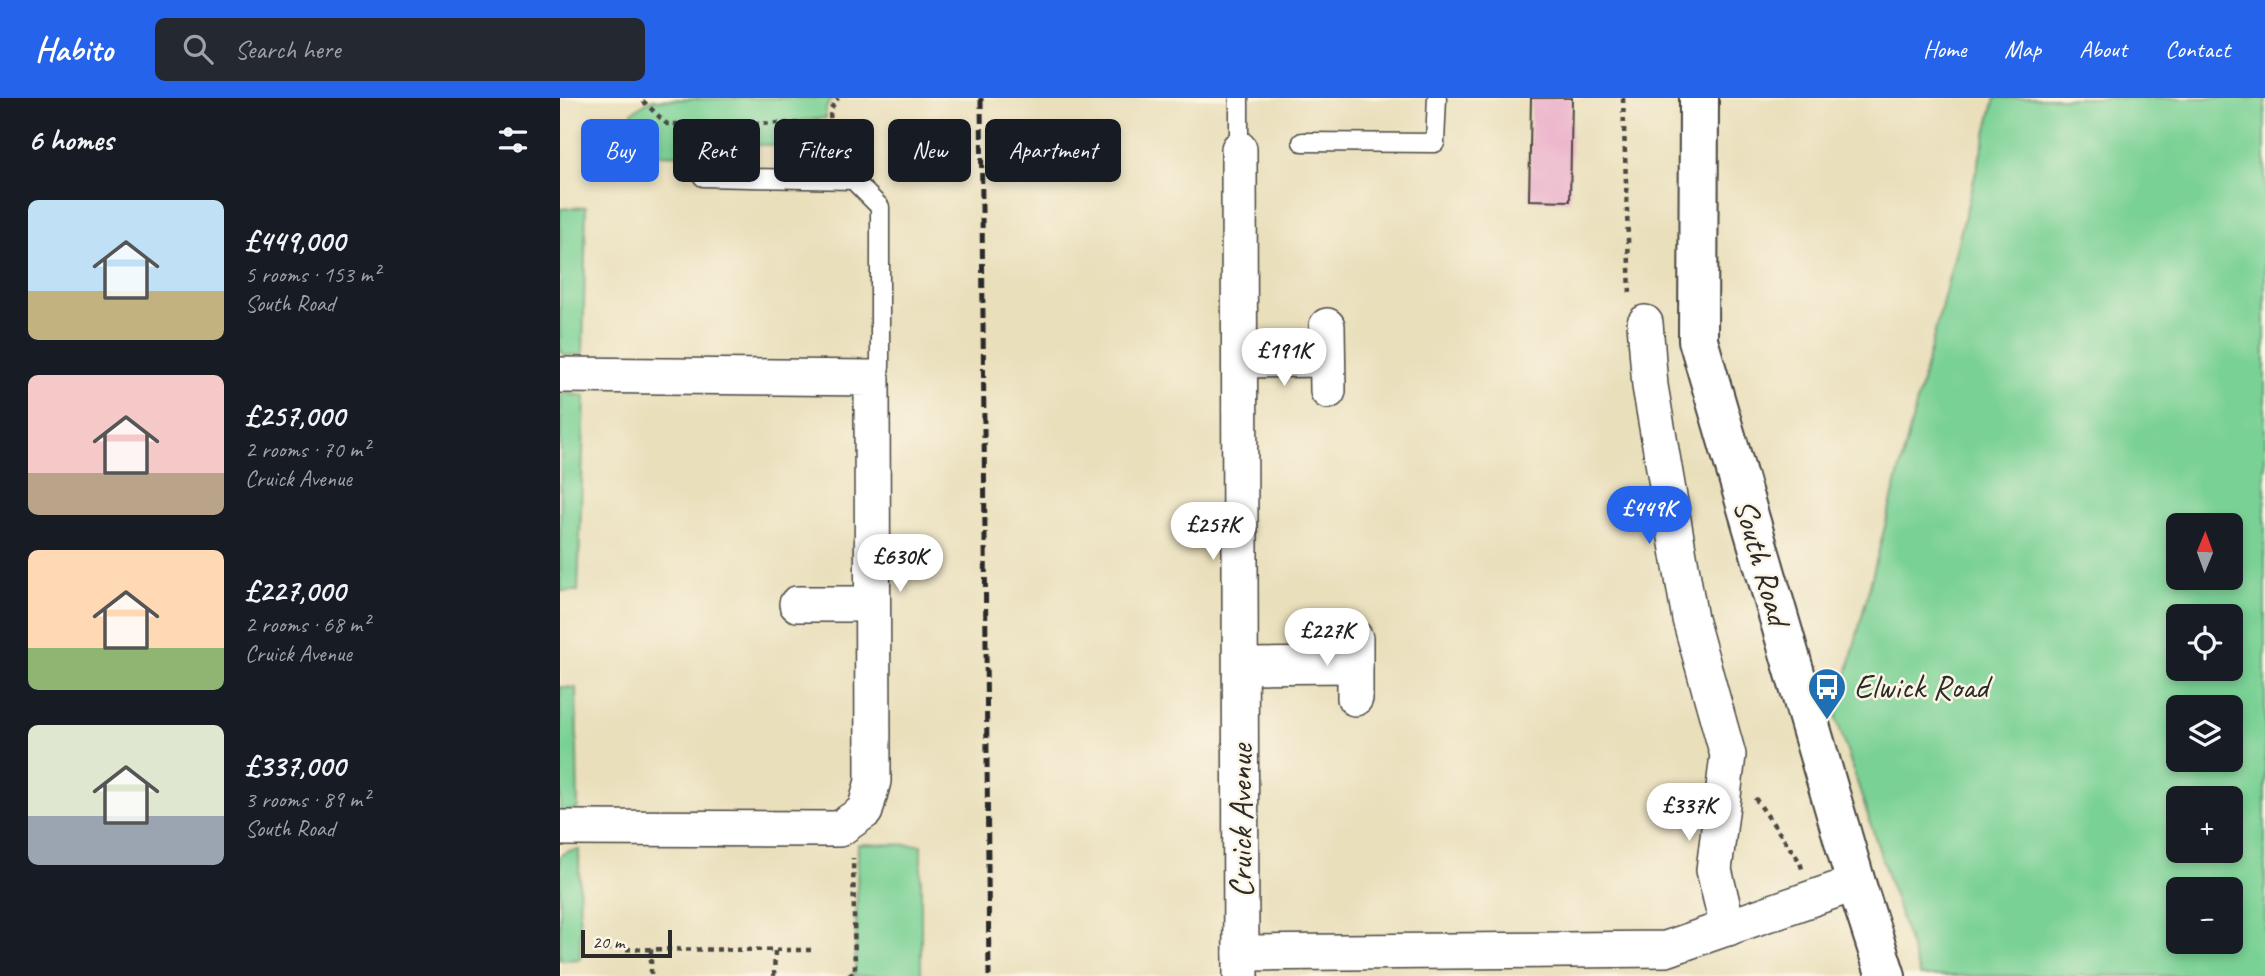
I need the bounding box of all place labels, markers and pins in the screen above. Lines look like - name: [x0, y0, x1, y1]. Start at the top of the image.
- pin: £191K: [1235, 328, 1333, 388]
- pin: £449K: [1600, 486, 1698, 546]
- pin: £257K: [1164, 503, 1262, 562]
- pin: £630K: [851, 534, 949, 594]
- pin: £227K: [1278, 608, 1376, 668]
- bus stop icon: Elwick Road: [1806, 666, 1848, 721]
- place label: Elwick Road: [1854, 666, 1993, 708]
- pin: £337K: [1640, 784, 1738, 843]

